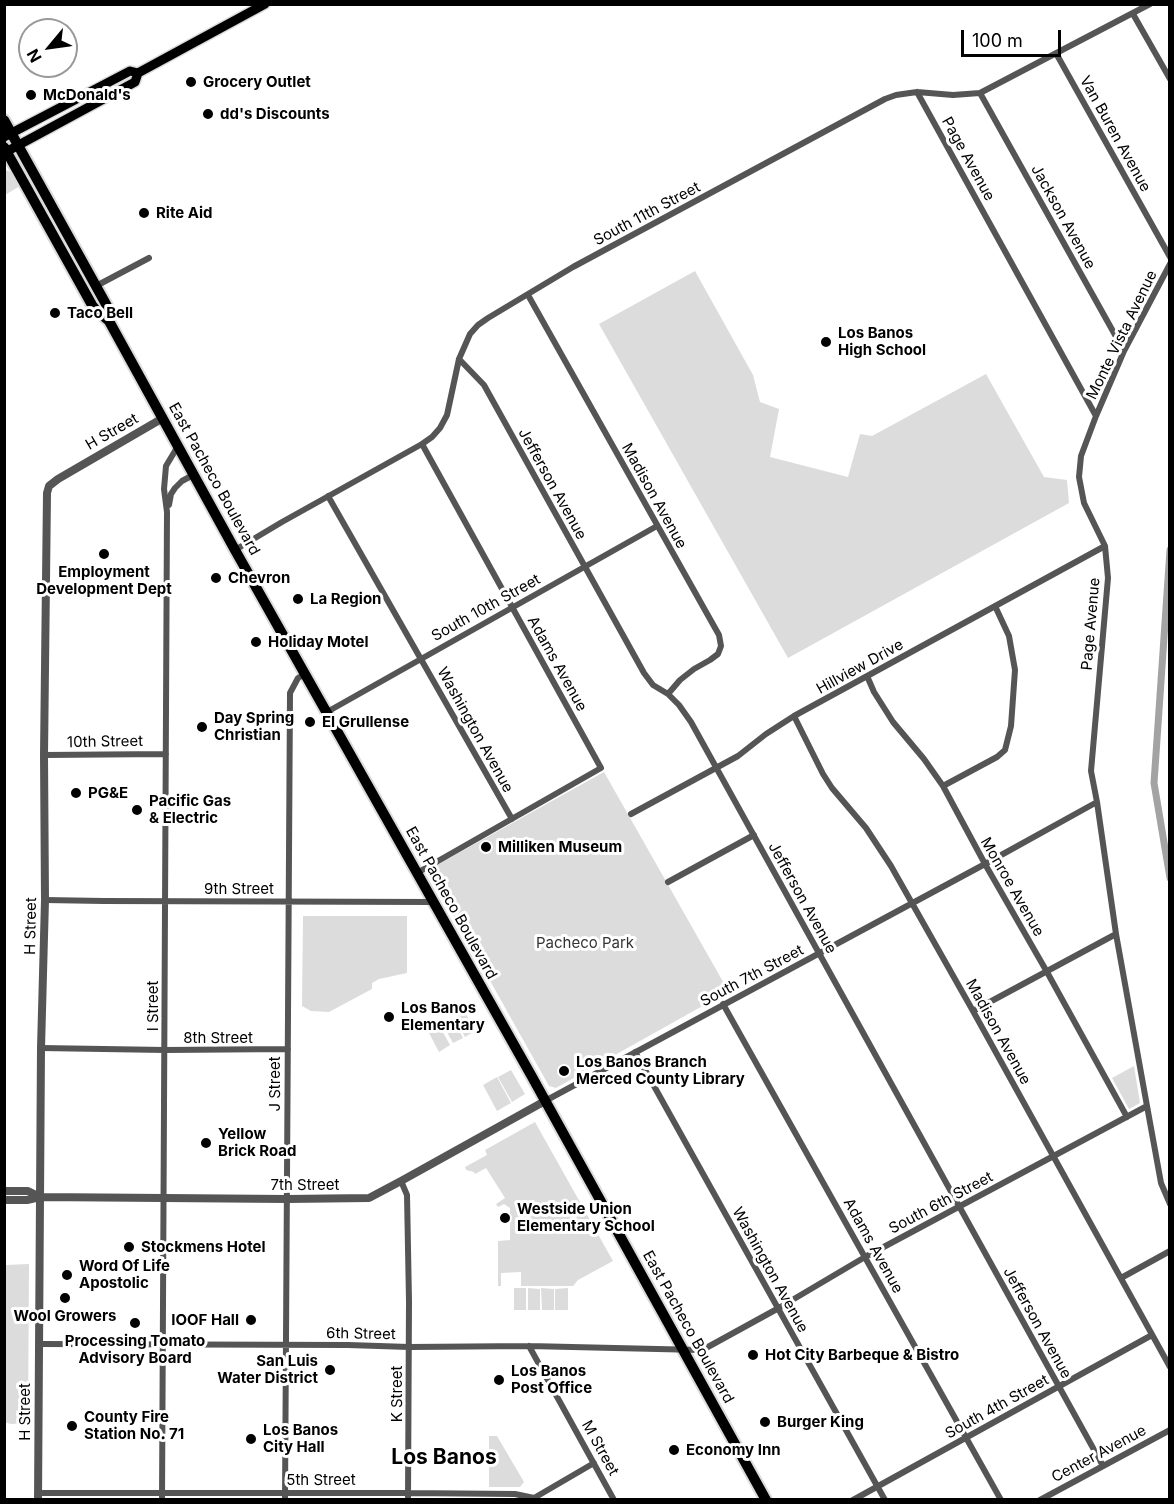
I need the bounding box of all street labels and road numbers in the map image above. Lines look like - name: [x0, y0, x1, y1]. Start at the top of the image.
- street label: Van Buren Avenue: [1076, 73, 1154, 195]
- street label: Page Avenue: [938, 114, 998, 204]
- street label: Jackson Avenue: [1027, 162, 1099, 272]
- street label: South 11th Street: [591, 178, 703, 250]
- street label: Monte Vista Avenue: [1083, 268, 1161, 402]
- street label: East Pacheco Boulevard: [165, 400, 263, 558]
- street label: H Street: [83, 410, 141, 454]
- street label: Jefferson Avenue: [514, 425, 590, 543]
- street label: Madison Avenue: [618, 440, 690, 552]
- street label: South 10th Street: [428, 571, 544, 645]
- street label: Page Avenue: [1078, 577, 1104, 671]
- street label: Adams Avenue: [523, 613, 591, 715]
- street label: Hillview Drive: [813, 636, 907, 698]
- street label: Washington Avenue: [433, 664, 517, 796]
- street label: 10th Street: [67, 732, 143, 752]
- street label: East Pacheco Boulevard: [402, 824, 500, 982]
- street label: Monroe Avenue: [976, 834, 1048, 940]
- street label: Jefferson Avenue: [764, 839, 840, 957]
- street label: 9th Street: [204, 880, 274, 898]
- street label: H Street: [21, 897, 41, 955]
- street label: South 7th Street: [697, 941, 807, 1011]
- street label: Madison Avenue: [962, 976, 1034, 1088]
- street label: I Street: [144, 981, 162, 1031]
- street label: 8th Street: [183, 1029, 253, 1047]
- street label: J Street: [266, 1056, 284, 1112]
- street label: South 6th Street: [886, 1168, 996, 1238]
- street label: 7th Street: [271, 1176, 339, 1194]
- street label: Adams Avenue: [839, 1195, 907, 1297]
- street label: Washington Avenue: [728, 1204, 812, 1336]
- street label: East Pacheco Boulevard: [639, 1248, 737, 1406]
- street label: Jefferson Avenue: [999, 1264, 1075, 1382]
- street label: 6th Street: [326, 1324, 396, 1344]
- street label: K Street: [388, 1366, 406, 1422]
- street label: South 4th Street: [942, 1371, 1052, 1443]
- street label: H Street: [16, 1383, 34, 1441]
- street label: M Street: [578, 1417, 622, 1479]
- street label: Center Avenue: [1049, 1421, 1149, 1487]
- street label: 5th Street: [286, 1471, 356, 1489]

